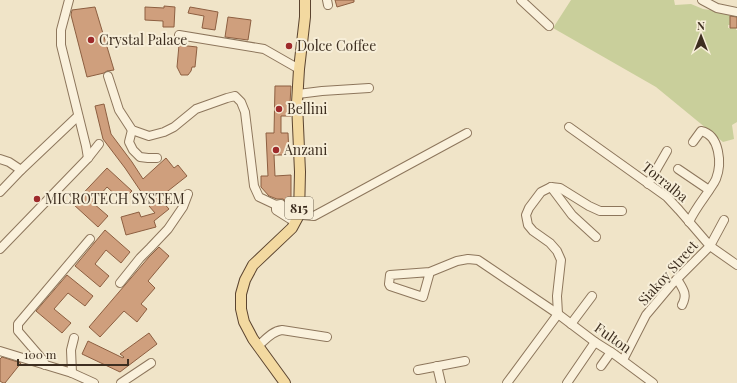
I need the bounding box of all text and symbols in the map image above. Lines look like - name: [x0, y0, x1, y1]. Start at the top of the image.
- north arrow: [681, 16, 721, 56]
- text: N: [697, 18, 705, 33]
- place label: Crystal Palace: [99, 30, 187, 49]
- marker: Crystal Palace: [86, 35, 96, 45]
- place label: Dolce Coffee: [297, 36, 376, 55]
- marker: Dolce Coffee: [284, 41, 294, 51]
- place label: Bellini: [287, 99, 327, 118]
- marker: Bellini: [274, 104, 284, 114]
- place label: Anzani: [283, 140, 327, 159]
- marker: Anzani: [271, 145, 281, 155]
- street label: Torralba: [638, 157, 692, 206]
- place label: MICROTECH SYSTEM: [45, 189, 185, 208]
- marker: MICROTECH SYSTEM: [32, 194, 42, 204]
- road number: 815: [285, 197, 313, 219]
- street label: Siakoy Street: [633, 235, 703, 309]
- street label: Fulton: [591, 318, 636, 358]
- scale bar: [18, 341, 128, 367]
- text: 100 m: [24, 346, 57, 362]

